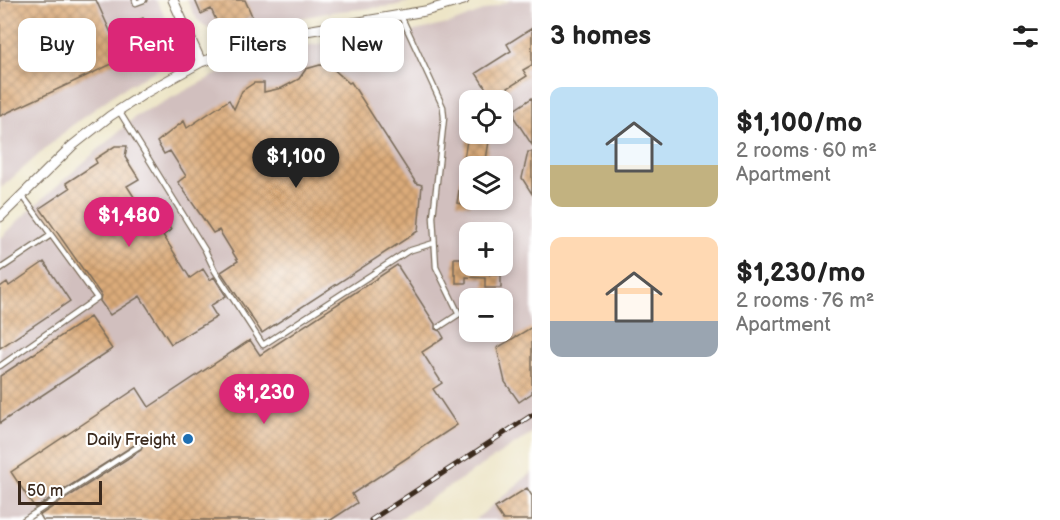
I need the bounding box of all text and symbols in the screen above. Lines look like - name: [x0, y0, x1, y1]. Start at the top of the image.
- chip: Buy: [18, 18, 96, 72]
- chip: Rent: [108, 18, 195, 72]
- chip: Filters: [207, 18, 308, 72]
- chip: New: [320, 18, 404, 72]
- icon: filters: [1009, 20, 1042, 53]
- text: 3 homes: [550, 21, 651, 52]
- map controls: [459, 90, 513, 342]
- button: locate: [459, 90, 513, 144]
- text: $1,100/mo: [736, 108, 862, 139]
- icon: home: [598, 111, 670, 183]
- pin: $1,100: [247, 138, 345, 189]
- text: 2 rooms · 60 m²: [736, 139, 877, 163]
- text: $1,100: [266, 145, 326, 169]
- button: layers: [459, 156, 513, 210]
- text: Apartment: [736, 163, 831, 187]
- pin: $1,480: [80, 197, 178, 248]
- text: $1,480: [98, 204, 160, 228]
- button: +: [459, 222, 513, 276]
- text: $1,230/mo: [736, 258, 865, 289]
- icon: home: [598, 261, 670, 333]
- button: −: [459, 288, 513, 342]
- text: 2 rooms · 76 m²: [736, 289, 874, 313]
- text: Apartment: [736, 313, 831, 337]
- pin: $1,230: [215, 374, 313, 425]
- text: $1,230: [233, 381, 295, 405]
- place label: Daily Freight: [86, 431, 176, 450]
- marker: Daily Freight: [181, 432, 195, 446]
- scale bar: [18, 478, 102, 506]
- text: 50 m: [27, 482, 63, 501]

